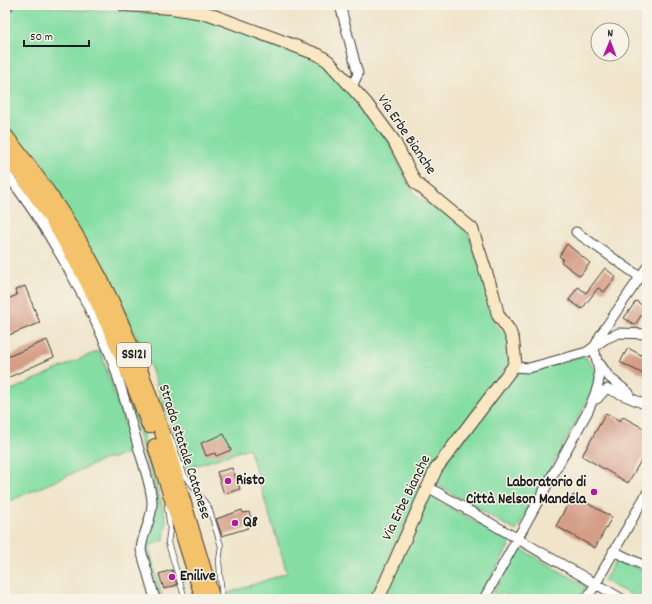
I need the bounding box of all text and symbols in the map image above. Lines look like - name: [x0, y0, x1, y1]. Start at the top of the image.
- scale bar: [24, 22, 89, 48]
- north arrow: [590, 22, 630, 62]
- text: N: [607, 26, 614, 42]
- text: 50 m: [30, 29, 53, 46]
- street label: Via Erbe Bianche: [371, 90, 441, 180]
- road number: SS121: [117, 343, 151, 367]
- street label: Strada statale Catanese: [152, 382, 216, 523]
- street label: Via Erbe Bianche: [377, 451, 437, 544]
- place label: Risto: [236, 470, 265, 492]
- place label: Laboratorio di Città Nelson Mandela: [466, 472, 587, 511]
- marker: Risto: [223, 476, 233, 486]
- marker: Laboratorio di Città Nelson Mandela: [589, 487, 599, 497]
- place label: Q8: [243, 512, 258, 534]
- marker: Q8: [230, 518, 240, 528]
- place label: Enilive: [180, 566, 216, 588]
- marker: Enilive: [167, 572, 177, 582]

